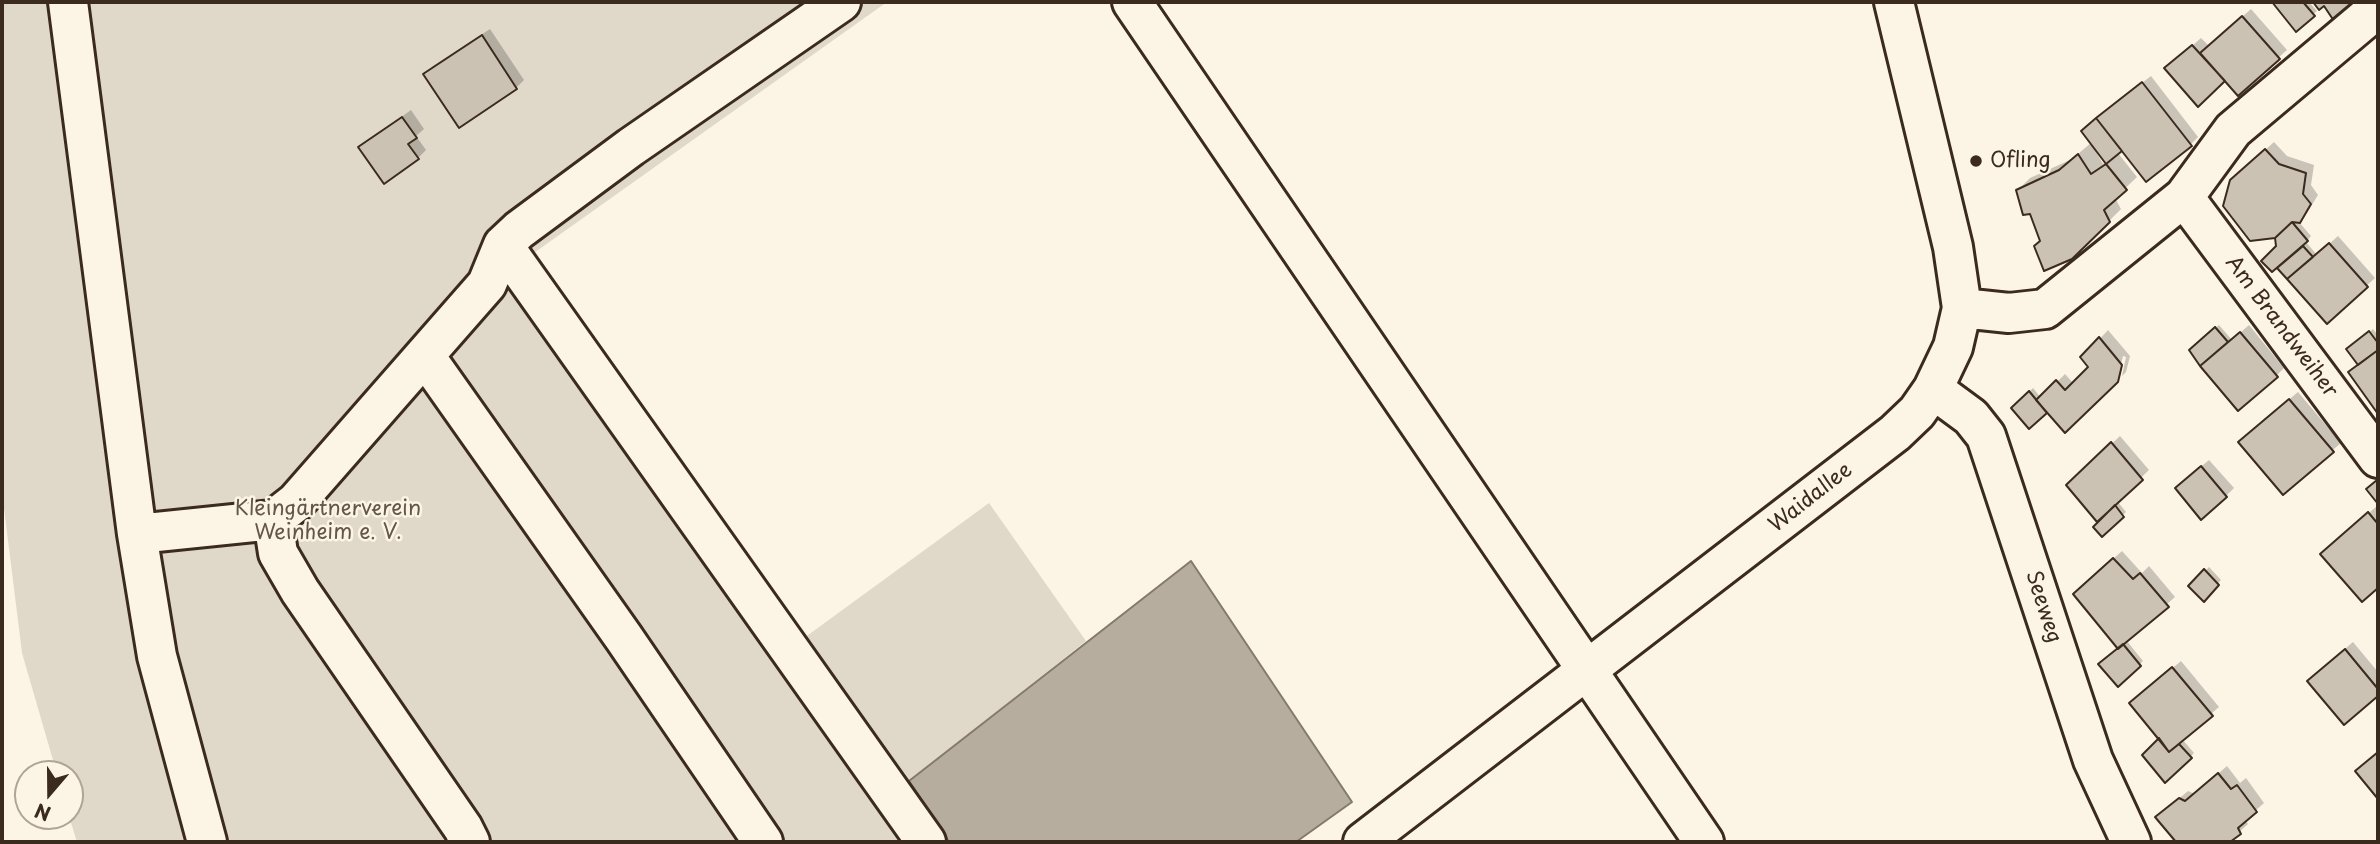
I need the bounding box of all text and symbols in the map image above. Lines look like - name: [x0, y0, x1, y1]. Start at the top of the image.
- place label: Ofling: [1990, 148, 2051, 174]
- marker: Ofling: [1968, 153, 1984, 169]
- street label: Am Brandweiher: [2219, 251, 2343, 403]
- street label: Waidallee: [1765, 458, 1857, 538]
- park label: Kleingärtnerverein Weinheim e. V.: [235, 496, 421, 546]
- street label: Seeweg: [2019, 568, 2067, 646]
- north arrow: [14, 760, 84, 830]
- text: N: [31, 797, 54, 829]

